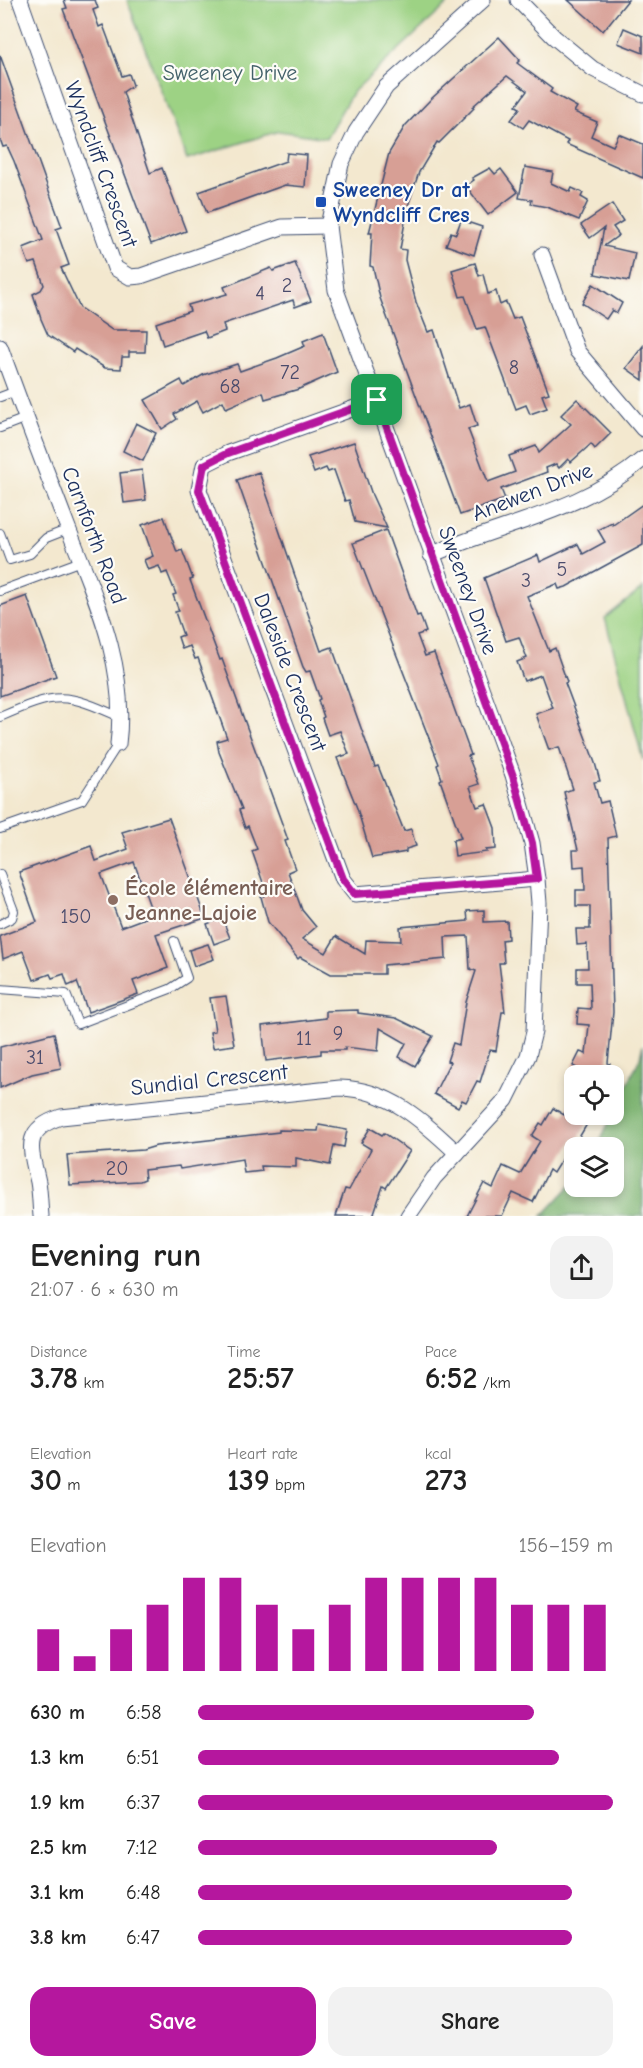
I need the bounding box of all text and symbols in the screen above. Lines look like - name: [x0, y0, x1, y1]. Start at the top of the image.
- park label: Sweeney Drive: [163, 60, 297, 86]
- street label: Wyndcliff Crescent: [59, 78, 143, 252]
- place label: Sweeney Dr at Wyndcliff Cres: [333, 177, 470, 228]
- marker: Sweeney Dr at Wyndcliff Cres: [314, 195, 328, 209]
- house number: 2: [282, 274, 292, 297]
- house number: 4: [255, 282, 265, 305]
- house number: 8: [509, 356, 519, 379]
- house number: 72: [280, 361, 300, 384]
- pin: [351, 374, 402, 425]
- house number: 68: [219, 375, 241, 398]
- icon: arrive: [360, 383, 393, 416]
- street label: Anewen Drive: [469, 457, 596, 527]
- street label: Carnforth Road: [56, 463, 132, 608]
- street label: Sweeney Drive: [433, 523, 503, 658]
- house number: 5: [557, 558, 567, 581]
- house number: 3: [521, 569, 531, 592]
- street label: Daleside Crescent: [248, 590, 332, 756]
- place label: École élémentaire Jeanne-Lajoie: [125, 875, 293, 926]
- marker: École élémentaire Jeanne-Lajoie: [106, 893, 120, 907]
- house number: 150: [61, 905, 91, 928]
- house number: 9: [333, 1022, 343, 1045]
- house number: 11: [296, 1027, 312, 1050]
- house number: 31: [26, 1046, 44, 1069]
- street label: Sundial Crescent: [129, 1059, 290, 1101]
- map controls: [564, 1065, 624, 1197]
- button: locate: [564, 1065, 624, 1125]
- button: layers: [564, 1137, 624, 1197]
- house number: 20: [106, 1157, 128, 1180]
- text: Evening run: [30, 1236, 201, 1274]
- button: share: [550, 1236, 613, 1299]
- text: 21:07 · 6 × 630 m: [30, 1278, 179, 1301]
- text: Distance: [30, 1343, 87, 1361]
- text: Time: [227, 1343, 261, 1361]
- text: Pace: [425, 1343, 457, 1361]
- text: 3.78: [30, 1361, 78, 1396]
- text: 25:57: [227, 1361, 294, 1396]
- text: 6:52: [425, 1361, 477, 1396]
- text: km: [78, 1374, 105, 1392]
- text: /km: [477, 1374, 511, 1392]
- text: Elevation: [30, 1445, 91, 1463]
- text: Heart rate: [227, 1445, 298, 1463]
- text: kcal: [425, 1445, 452, 1463]
- text: 30: [30, 1463, 62, 1498]
- text: 139: [227, 1463, 270, 1498]
- text: 273: [425, 1463, 468, 1498]
- text: m: [62, 1476, 81, 1494]
- text: bpm: [270, 1476, 305, 1494]
- text: Elevation: [30, 1534, 107, 1557]
- text: 156–159 m: [519, 1534, 613, 1557]
- text: 630 m: [30, 1701, 85, 1724]
- text: 6:58: [126, 1701, 162, 1724]
- text: 1.3 km: [30, 1746, 84, 1769]
- text: 6:51: [126, 1746, 159, 1769]
- text: 1.9 km: [30, 1791, 85, 1814]
- text: 6:37: [126, 1791, 160, 1814]
- text: 2.5 km: [30, 1836, 87, 1859]
- text: 7:12: [126, 1836, 157, 1859]
- text: 3.1 km: [30, 1881, 84, 1904]
- text: 6:48: [126, 1881, 160, 1904]
- text: 3.8 km: [30, 1926, 87, 1949]
- text: 6:47: [126, 1926, 160, 1949]
- button: Save: [30, 1987, 316, 2056]
- button: Share: [328, 1987, 613, 2056]

